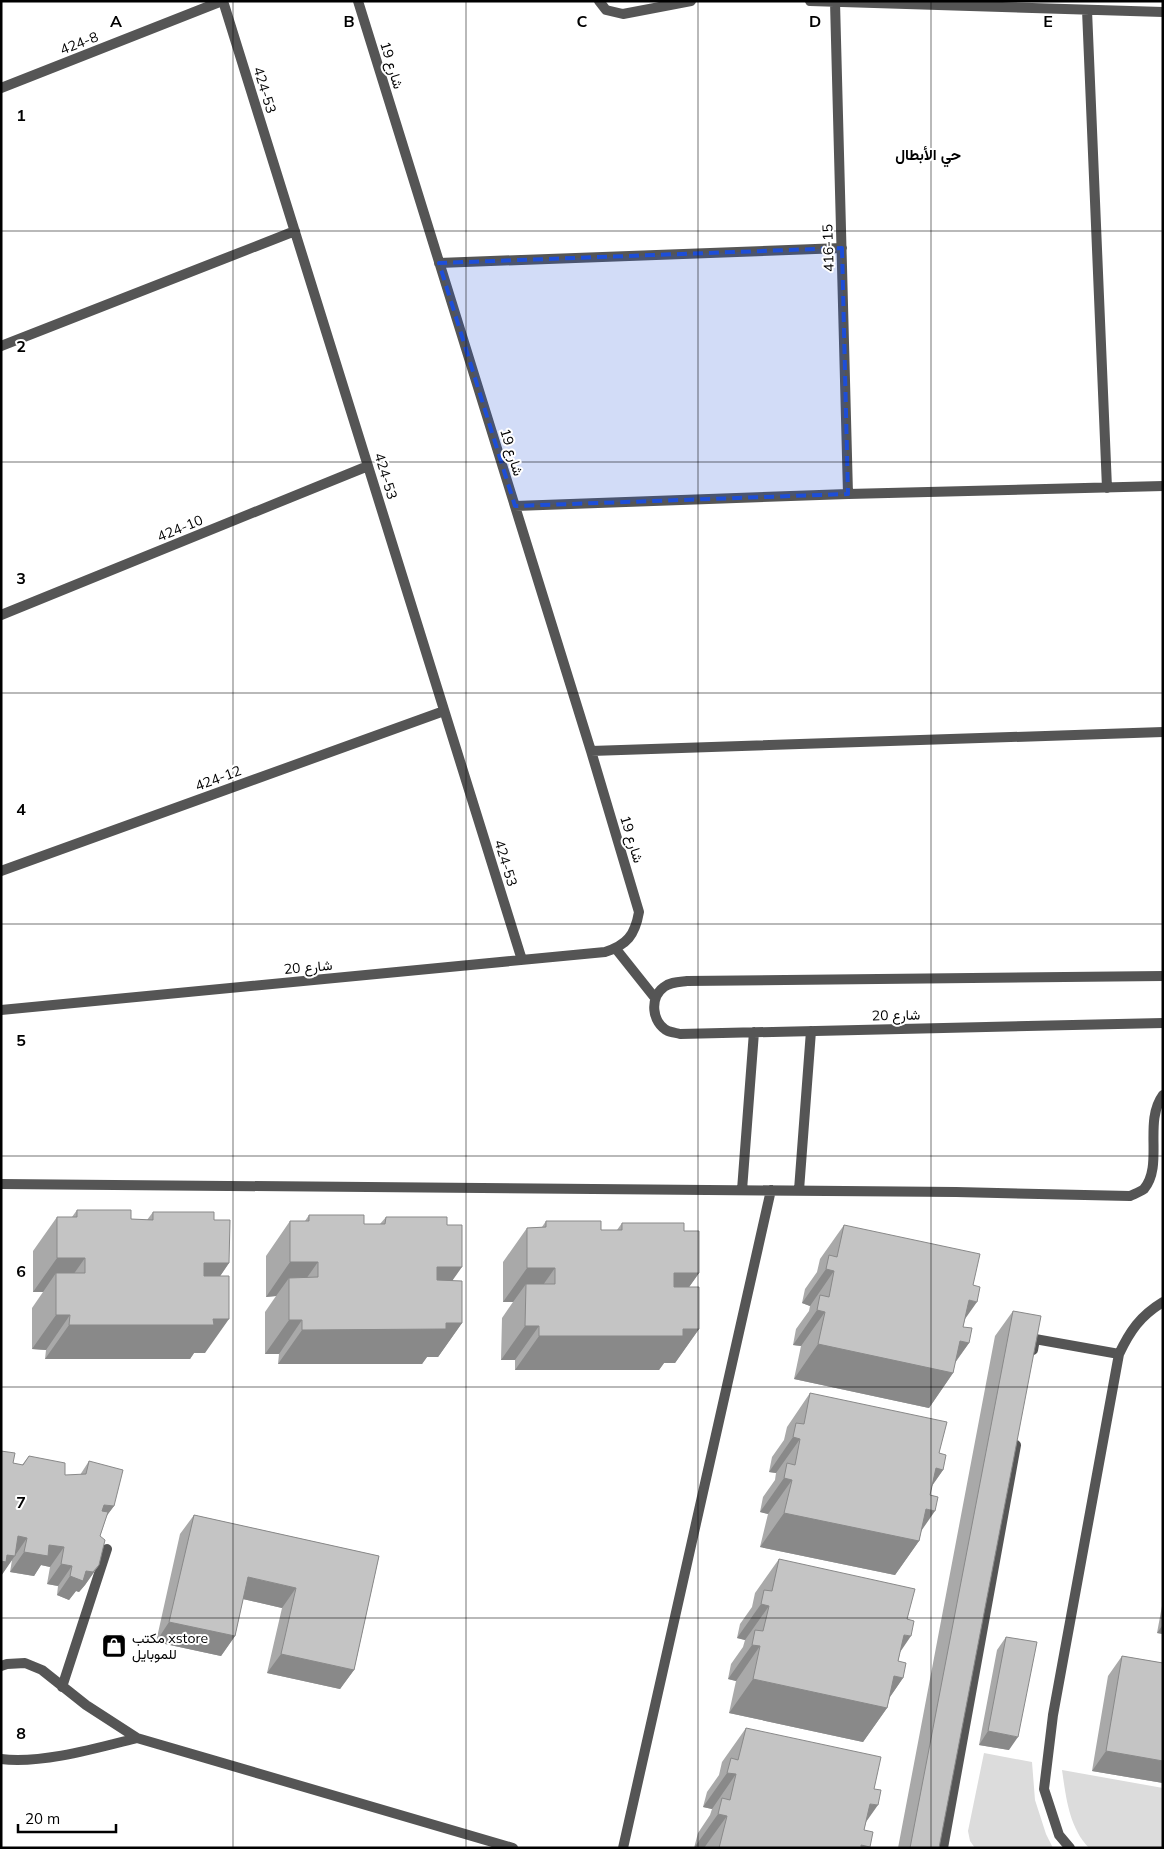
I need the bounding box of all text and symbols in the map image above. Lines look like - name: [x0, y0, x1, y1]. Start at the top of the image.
- text: A: [110, 11, 122, 31]
- text: B: [343, 11, 355, 31]
- text: C: [577, 11, 588, 31]
- text: D: [809, 11, 821, 31]
- text: E: [1043, 11, 1053, 31]
- street label: 424-8: [57, 28, 101, 58]
- street label: شارع 19: [374, 39, 408, 91]
- street label: 424-53: [249, 64, 281, 116]
- text: 1: [16, 105, 26, 125]
- district label: حي الأبطال: [895, 145, 961, 168]
- street label: 416-15: [818, 224, 838, 272]
- text: 2: [16, 336, 26, 356]
- street label: شارع 19: [494, 426, 528, 478]
- street label: 424-53: [370, 450, 402, 502]
- street label: 424-10: [154, 511, 206, 545]
- text: 3: [16, 568, 26, 588]
- street label: 424-12: [192, 761, 244, 795]
- text: 4: [16, 799, 26, 819]
- street label: شارع 19: [614, 813, 648, 865]
- street label: 424-53: [490, 837, 522, 889]
- street label: شارع 20: [283, 956, 333, 980]
- street label: شارع 20: [872, 1006, 921, 1026]
- text: 5: [16, 1030, 26, 1050]
- text: 6: [16, 1261, 26, 1281]
- text: 7: [16, 1492, 26, 1512]
- place label: مكتب xstore للموبايل: [132, 1629, 208, 1663]
- shop icon: مكتب xstore للموبايل: [101, 1633, 127, 1659]
- text: 8: [16, 1723, 26, 1743]
- scale bar: [18, 1802, 115, 1834]
- text: 20 m: [25, 1809, 60, 1828]

